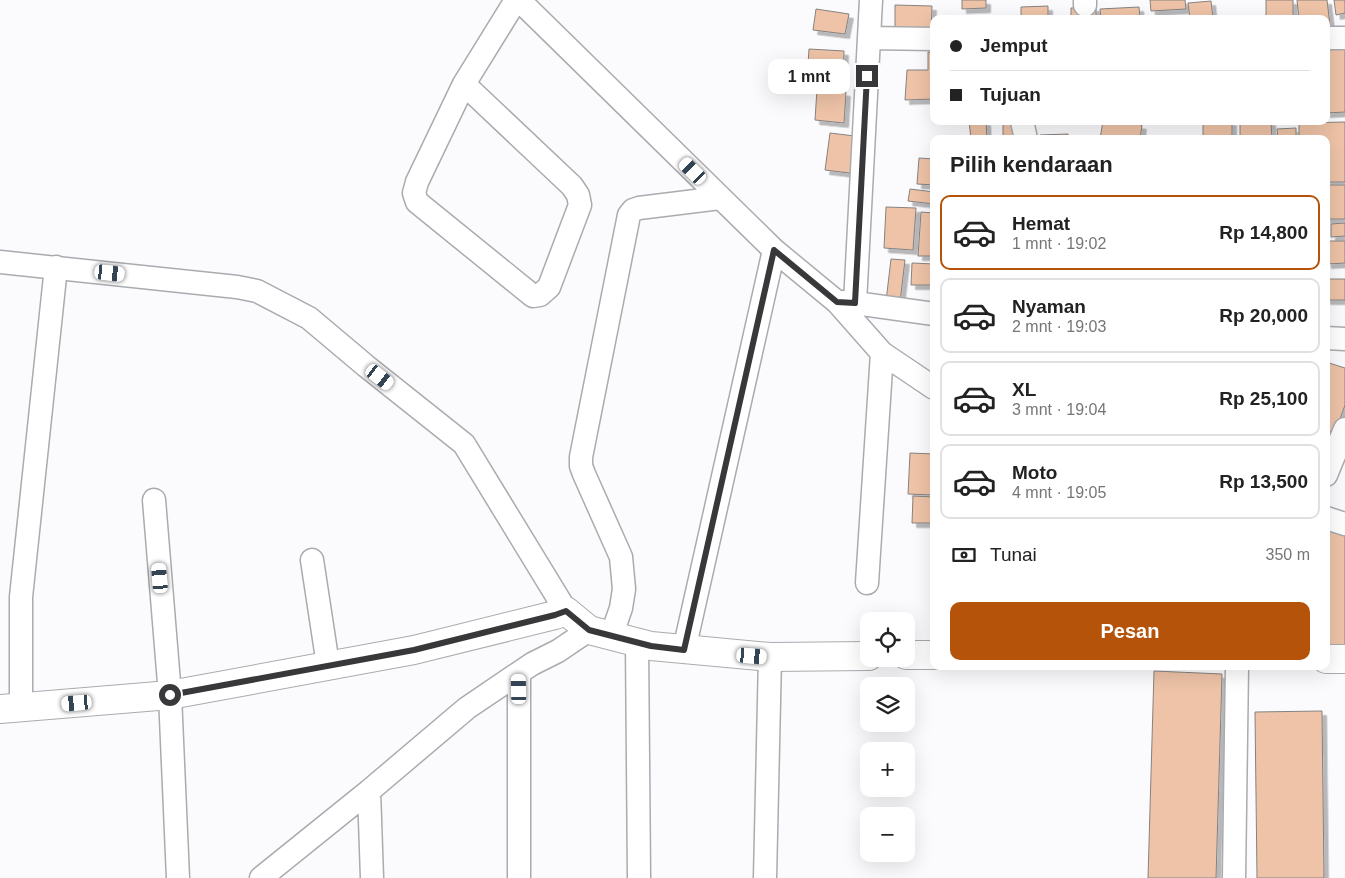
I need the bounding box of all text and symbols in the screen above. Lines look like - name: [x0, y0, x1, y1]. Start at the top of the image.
- text: Jemput: [980, 35, 1048, 56]
- callout: 1 mnt: [767, 58, 850, 94]
- route end: [856, 65, 878, 87]
- text: 1 mnt: [788, 68, 830, 85]
- text: Tujuan: [980, 84, 1041, 105]
- text: Pilih kendaraan: [950, 152, 1113, 177]
- car: [677, 155, 708, 187]
- icon: car: [952, 210, 997, 255]
- text: Hemat: [1012, 213, 1070, 234]
- text: Rp 14,800: [1219, 222, 1308, 243]
- text: 1 mnt · 19:02: [1012, 235, 1106, 252]
- car: [94, 264, 125, 282]
- icon: car: [952, 293, 997, 338]
- text: Nyaman: [1012, 296, 1086, 317]
- text: Rp 20,000: [1219, 305, 1308, 326]
- text: 2 mnt · 19:03: [1012, 318, 1106, 335]
- car: [363, 362, 396, 392]
- icon: car: [952, 376, 997, 421]
- text: XL: [1012, 379, 1036, 400]
- text: Rp 25,100: [1219, 388, 1308, 409]
- text: 3 mnt · 19:04: [1012, 401, 1106, 418]
- icon: car: [952, 459, 997, 504]
- text: Moto: [1012, 462, 1057, 483]
- text: Rp 13,500: [1219, 471, 1308, 492]
- text: 4 mnt · 19:05: [1012, 484, 1106, 501]
- icon: cash: [950, 541, 978, 569]
- text: Tunai: [990, 544, 1037, 565]
- text: 350 m: [1266, 546, 1310, 563]
- car: [151, 562, 168, 594]
- button: Pesan: [950, 602, 1310, 660]
- map controls: [860, 612, 915, 862]
- button: locate: [860, 612, 915, 667]
- car: [736, 647, 767, 665]
- car: [511, 674, 526, 704]
- button: layers: [860, 677, 915, 732]
- route start: [159, 684, 181, 706]
- car: [61, 694, 92, 712]
- button: +: [860, 742, 915, 797]
- button: −: [860, 807, 915, 862]

